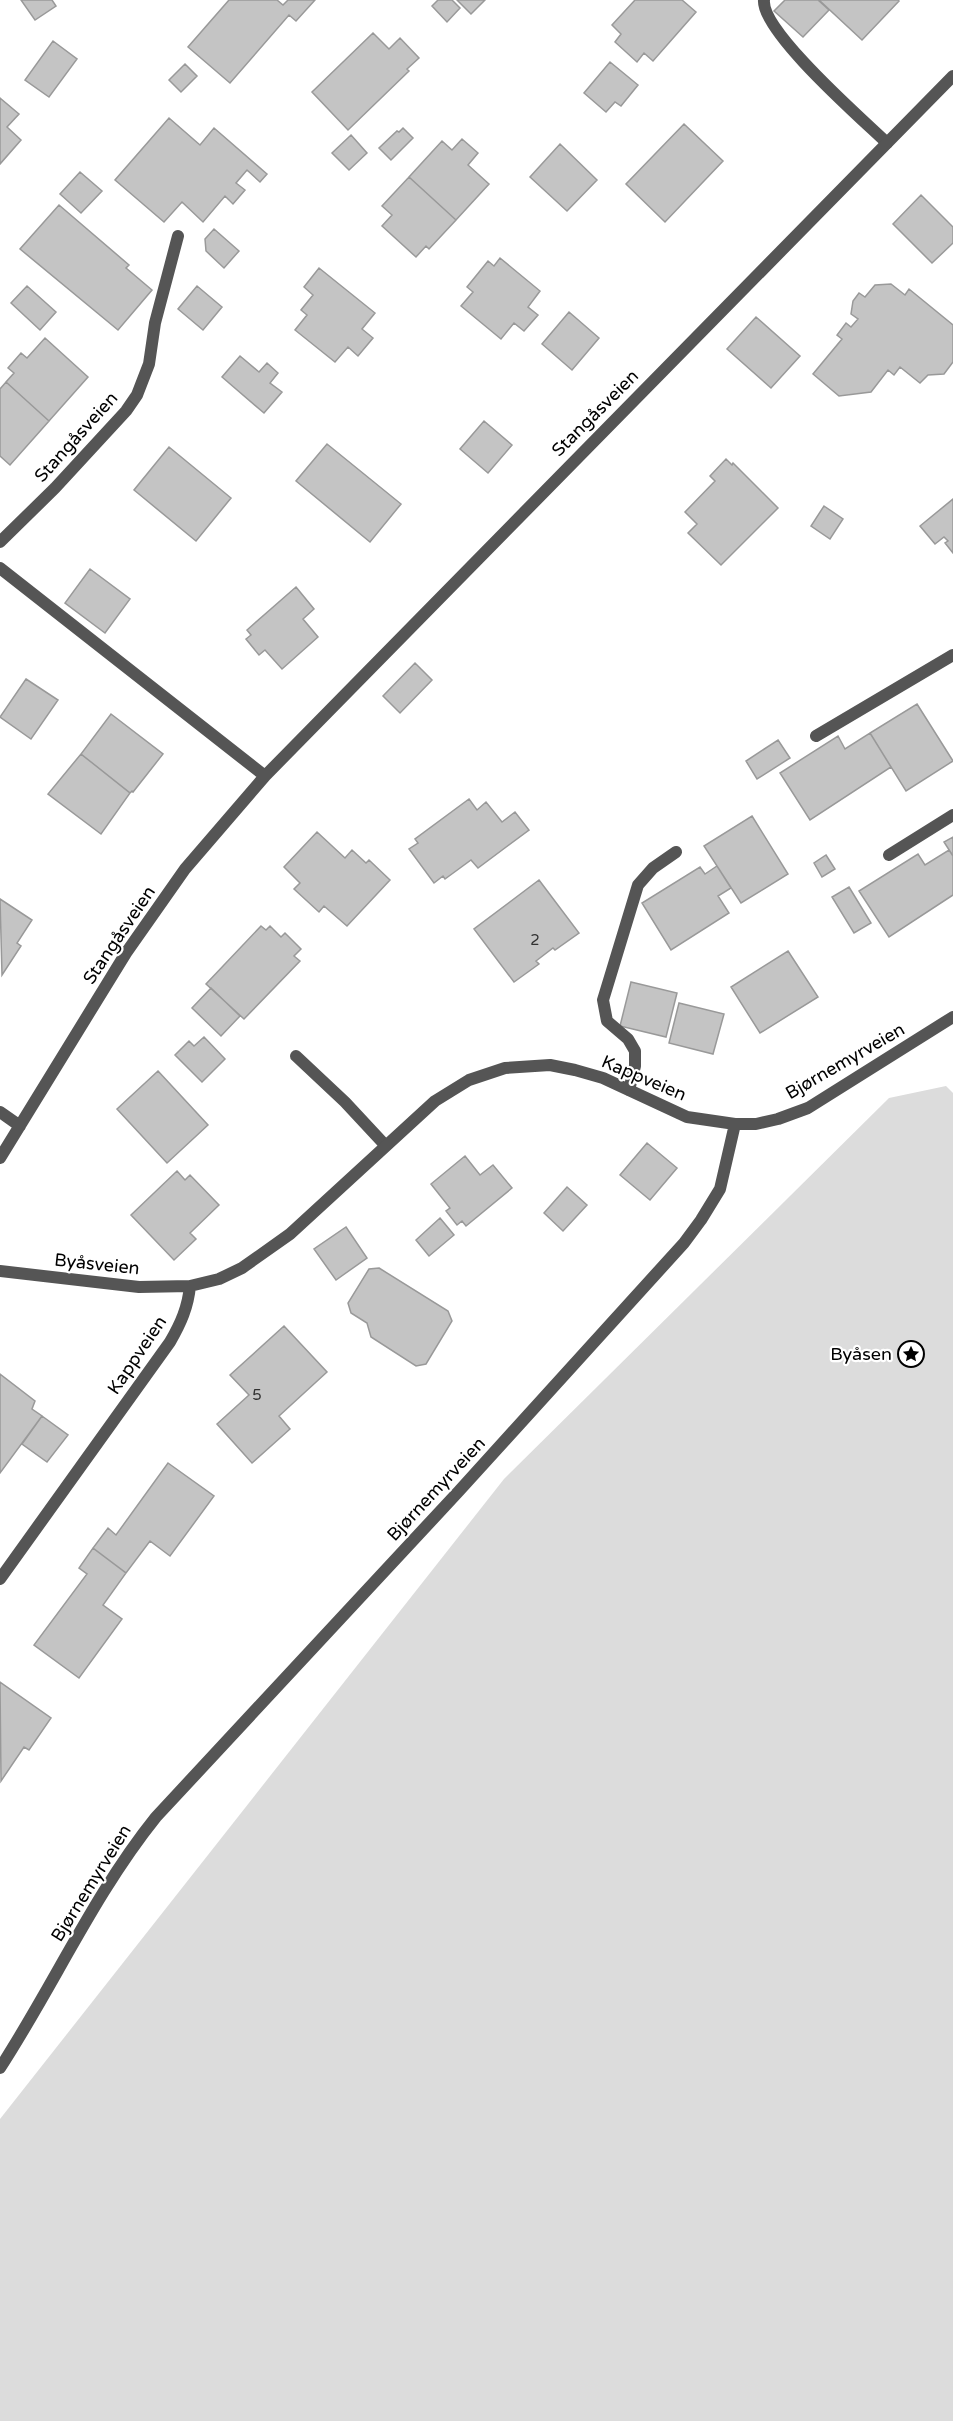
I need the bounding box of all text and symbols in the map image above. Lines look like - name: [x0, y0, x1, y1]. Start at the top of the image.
- street label: Stangåsveien: [547, 365, 643, 461]
- street label: Stangåsveien: [30, 387, 122, 487]
- street label: Stangåsveien: [78, 882, 160, 988]
- house number: 2: [530, 931, 540, 949]
- street label: Bjørnemyrveien: [781, 1018, 909, 1104]
- street label: Kappveien: [598, 1050, 690, 1106]
- street label: Byåsveien: [53, 1249, 141, 1279]
- street label: Kappveien: [103, 1312, 171, 1398]
- place icon: Byåsen: [896, 1339, 926, 1369]
- place label: Byåsen: [830, 1343, 892, 1365]
- house number: 5: [252, 1386, 262, 1404]
- street label: Bjørnemyrveien: [382, 1432, 490, 1546]
- street label: Bjørnemyrveien: [46, 1820, 136, 1946]

